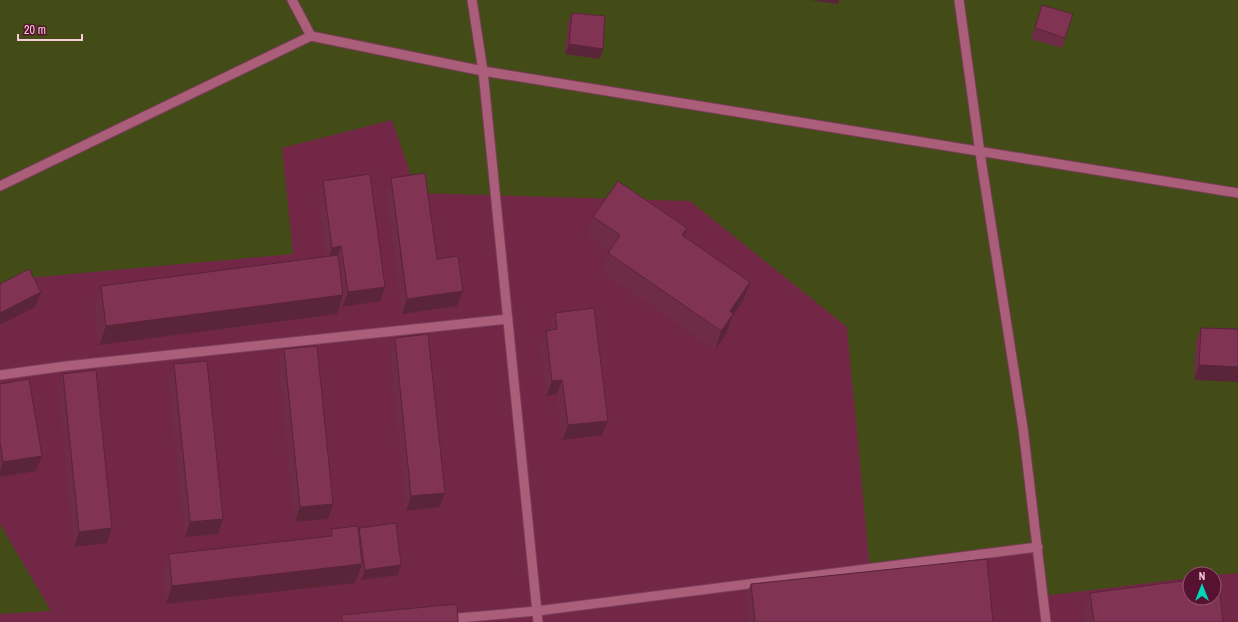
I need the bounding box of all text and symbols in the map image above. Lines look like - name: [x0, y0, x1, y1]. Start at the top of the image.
- scale bar: [18, 16, 82, 42]
- text: 20 m: [24, 22, 46, 38]
- north arrow: [1182, 566, 1222, 606]
- text: N: [1199, 569, 1205, 583]

